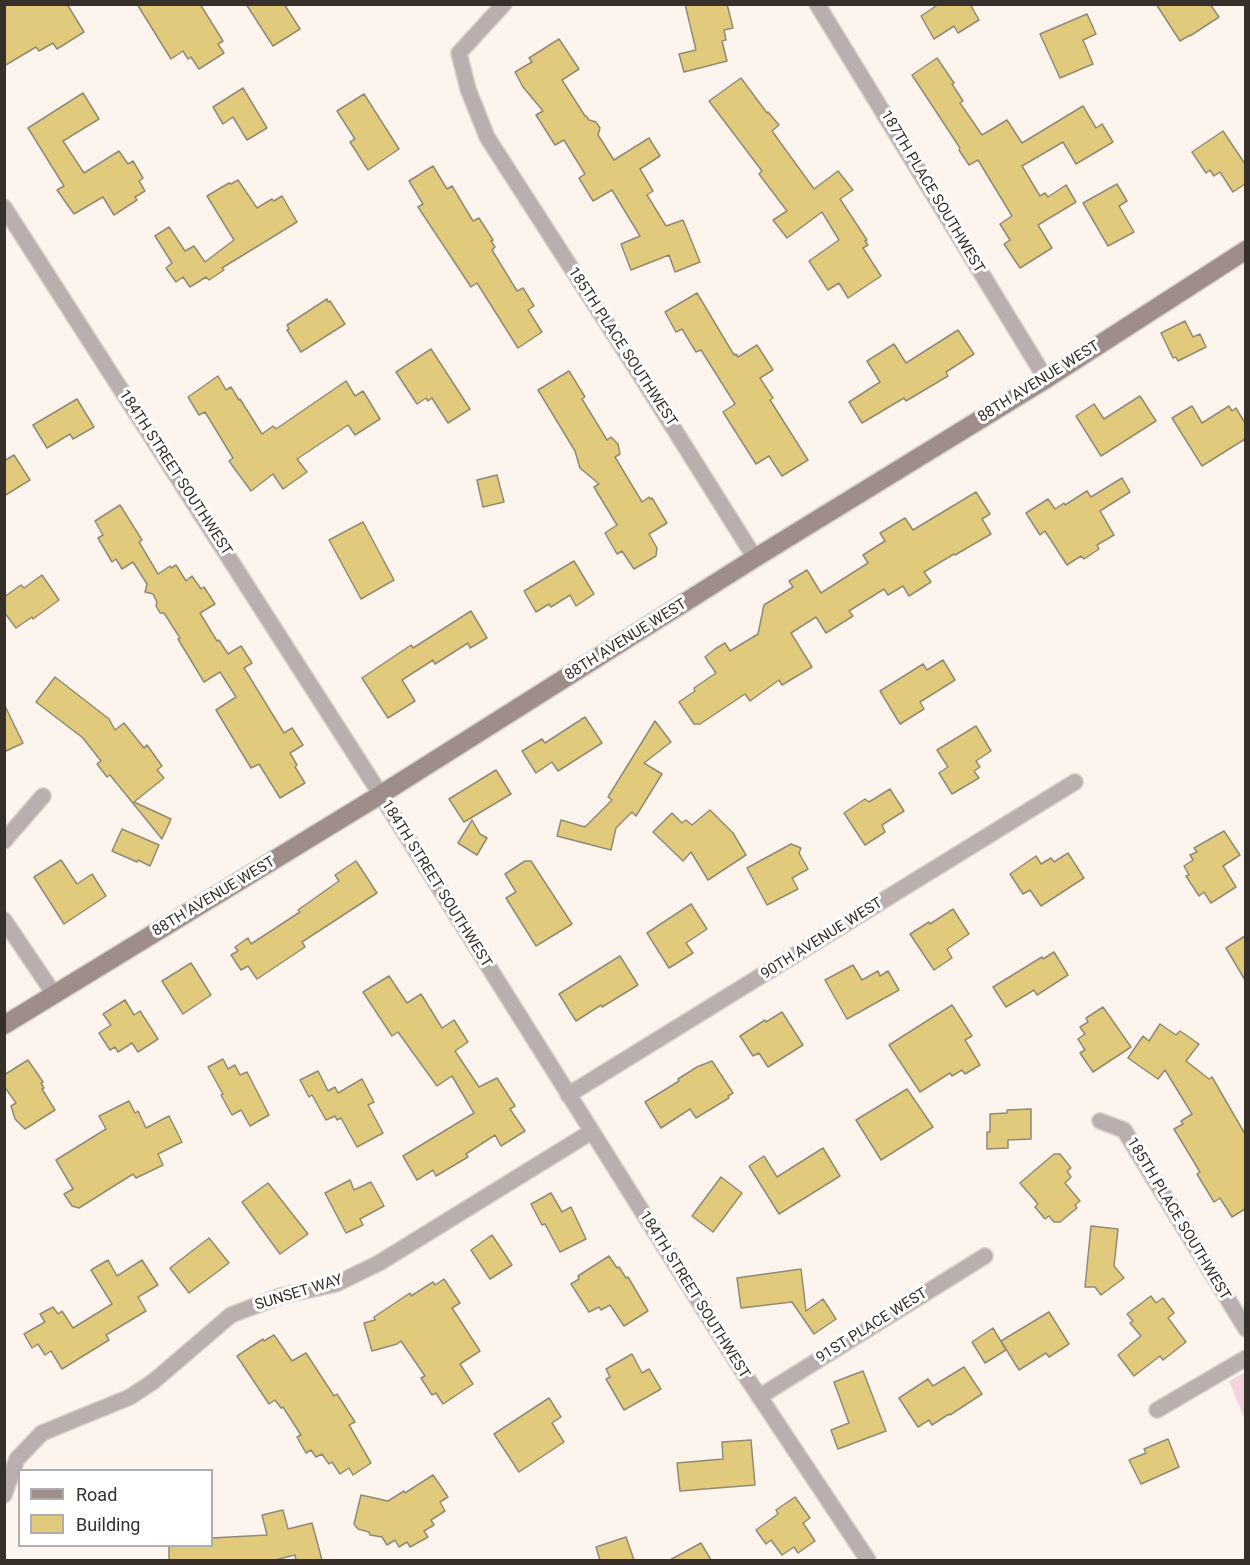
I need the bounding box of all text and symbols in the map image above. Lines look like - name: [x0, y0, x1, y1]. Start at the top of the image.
- street label: 187TH PLACE SOUTHWEST: [876, 107, 988, 277]
- street label: 185TH PLACE SOUTHWEST: [564, 264, 680, 430]
- street label: 88TH AVENUE WEST: [975, 337, 1103, 427]
- street label: 184TH STREET SOUTHWEST: [115, 387, 235, 559]
- street label: 88TH AVENUE WEST: [562, 595, 690, 685]
- street label: 184TH STREET SOUTHWEST: [377, 797, 495, 971]
- street label: 88TH AVENUE WEST: [149, 853, 279, 941]
- street label: 90TH AVENUE WEST: [758, 894, 886, 984]
- street label: 185TH PLACE SOUTHWEST: [1122, 1134, 1234, 1304]
- street label: 184TH STREET SOUTHWEST: [635, 1208, 753, 1382]
- street label: SUNSET WAY: [253, 1271, 345, 1315]
- street label: 91ST PLACE WEST: [813, 1285, 931, 1367]
- legend: [18, 1469, 213, 1547]
- text: Road: [76, 1484, 117, 1505]
- text: Building: [76, 1514, 140, 1535]

